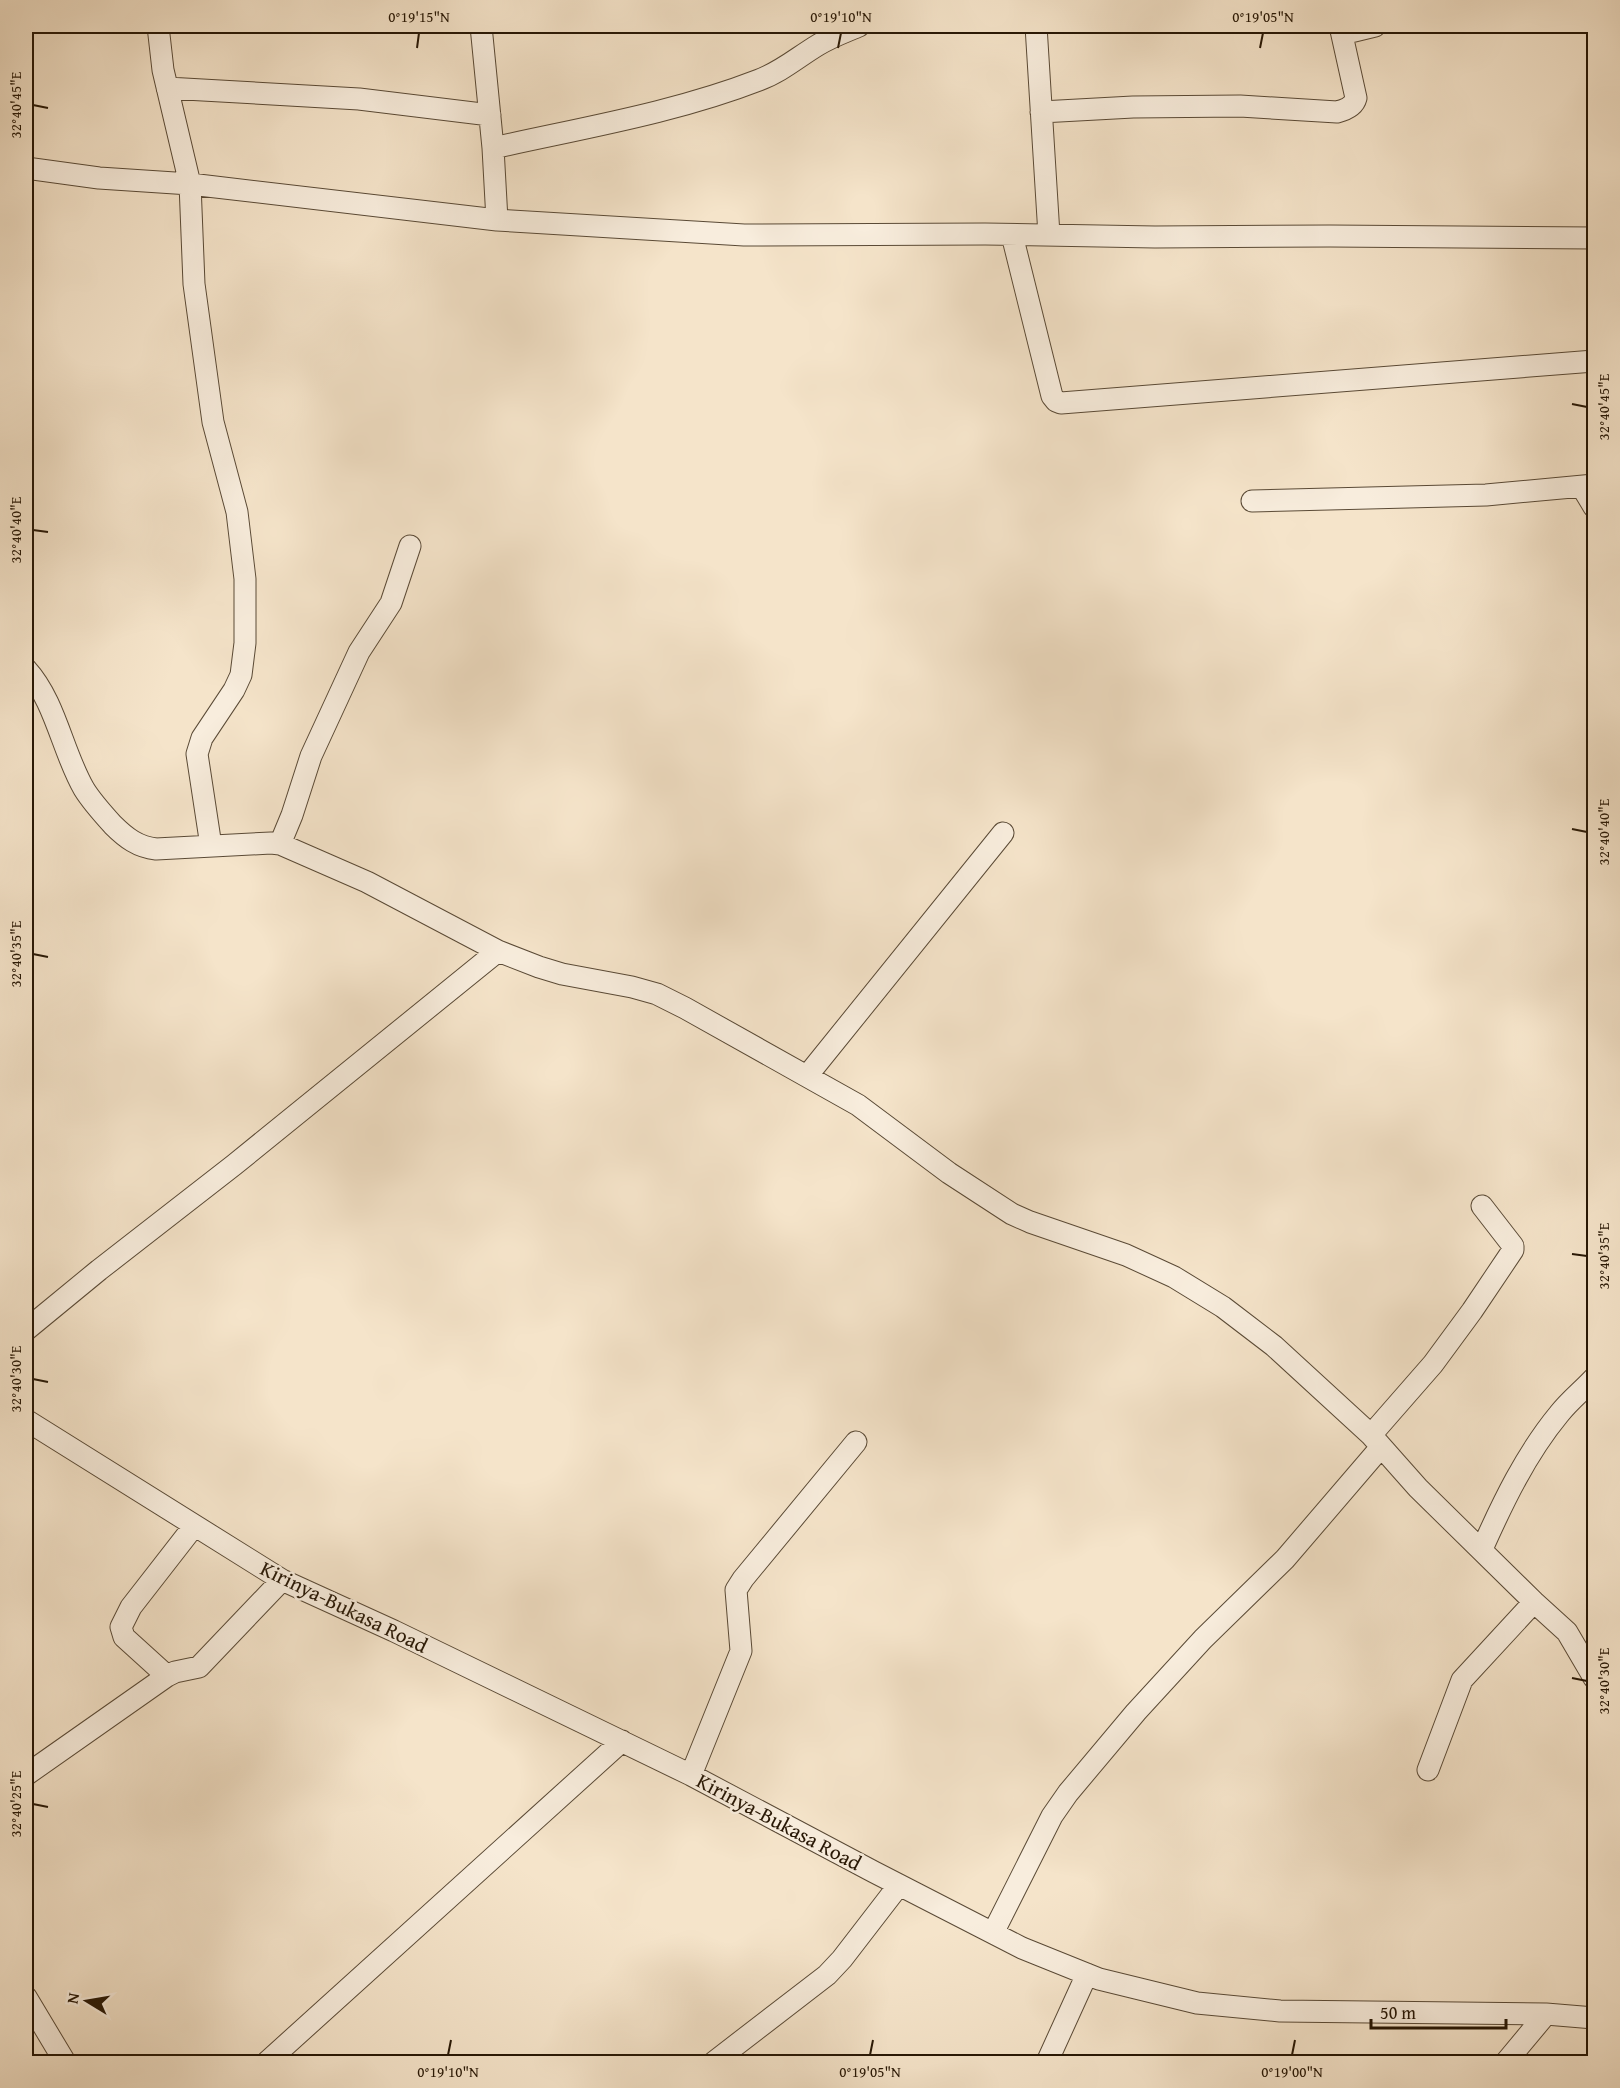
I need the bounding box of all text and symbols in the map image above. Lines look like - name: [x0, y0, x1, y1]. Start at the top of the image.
- text: 0°19'15"N: [388, 6, 450, 27]
- text: 0°19'10"N: [810, 6, 872, 27]
- text: 0°19'05"N: [1232, 6, 1294, 27]
- text: 32°40'45"E: [5, 71, 26, 138]
- text: 32°40'45"E: [1593, 373, 1614, 440]
- text: 32°40'40"E: [5, 496, 26, 563]
- text: 32°40'40"E: [1593, 798, 1614, 865]
- text: 32°40'35"E: [5, 920, 26, 987]
- text: 32°40'35"E: [1593, 1222, 1614, 1289]
- text: 32°40'30"E: [5, 1345, 26, 1412]
- street label: Kirinya-Bukasa Road: [255, 1553, 434, 1661]
- text: 32°40'30"E: [1593, 1647, 1614, 1714]
- street label: Kirinya-Bukasa Road: [691, 1765, 868, 1878]
- text: 32°40'25"E: [5, 1770, 26, 1837]
- north arrow: [57, 1971, 117, 2031]
- text: N: [59, 1990, 85, 2006]
- scale bar: [1371, 1992, 1506, 2030]
- text: 50 m: [1380, 1999, 1416, 2026]
- text: 0°19'10"N: [417, 2061, 479, 2082]
- text: 0°19'05"N: [839, 2061, 901, 2082]
- text: 0°19'00"N: [1261, 2061, 1323, 2082]

